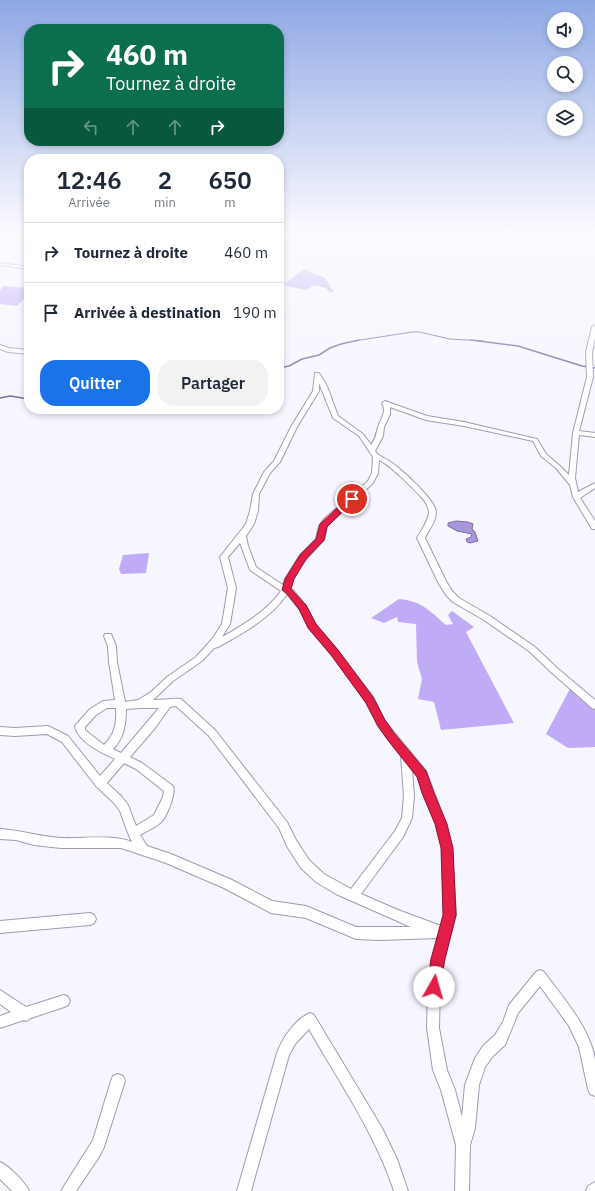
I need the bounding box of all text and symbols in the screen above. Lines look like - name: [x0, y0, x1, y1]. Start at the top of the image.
- map controls: [547, 12, 583, 136]
- button: sound: [547, 12, 583, 48]
- text: 460 m: [106, 36, 188, 73]
- icon: right: [40, 40, 92, 92]
- button: search: [547, 56, 583, 92]
- text: Tournez à droite: [106, 72, 236, 95]
- button: layers: [547, 100, 583, 136]
- icon: left: [80, 116, 102, 138]
- icon: ahead: [122, 116, 144, 138]
- icon: ahead: [164, 116, 186, 138]
- icon: right: [206, 116, 228, 138]
- text: 12:46: [56, 164, 122, 196]
- text: 2: [158, 164, 172, 196]
- text: 650: [208, 164, 252, 196]
- text: Arrivée: [68, 194, 110, 211]
- text: min: [154, 194, 176, 211]
- text: m: [224, 194, 236, 211]
- icon: right: [40, 242, 62, 264]
- text: Tournez à droite: [74, 243, 188, 262]
- text: 460 m: [224, 243, 268, 262]
- icon: arrive: [40, 302, 62, 324]
- text: Arrivée à destination: [74, 303, 221, 322]
- text: 190 m: [233, 303, 277, 322]
- button: Quitter: [40, 360, 150, 406]
- button: Partager: [158, 360, 268, 406]
- pin: [335, 482, 369, 516]
- icon: arrive: [341, 488, 363, 510]
- position arrow: [413, 966, 455, 1008]

